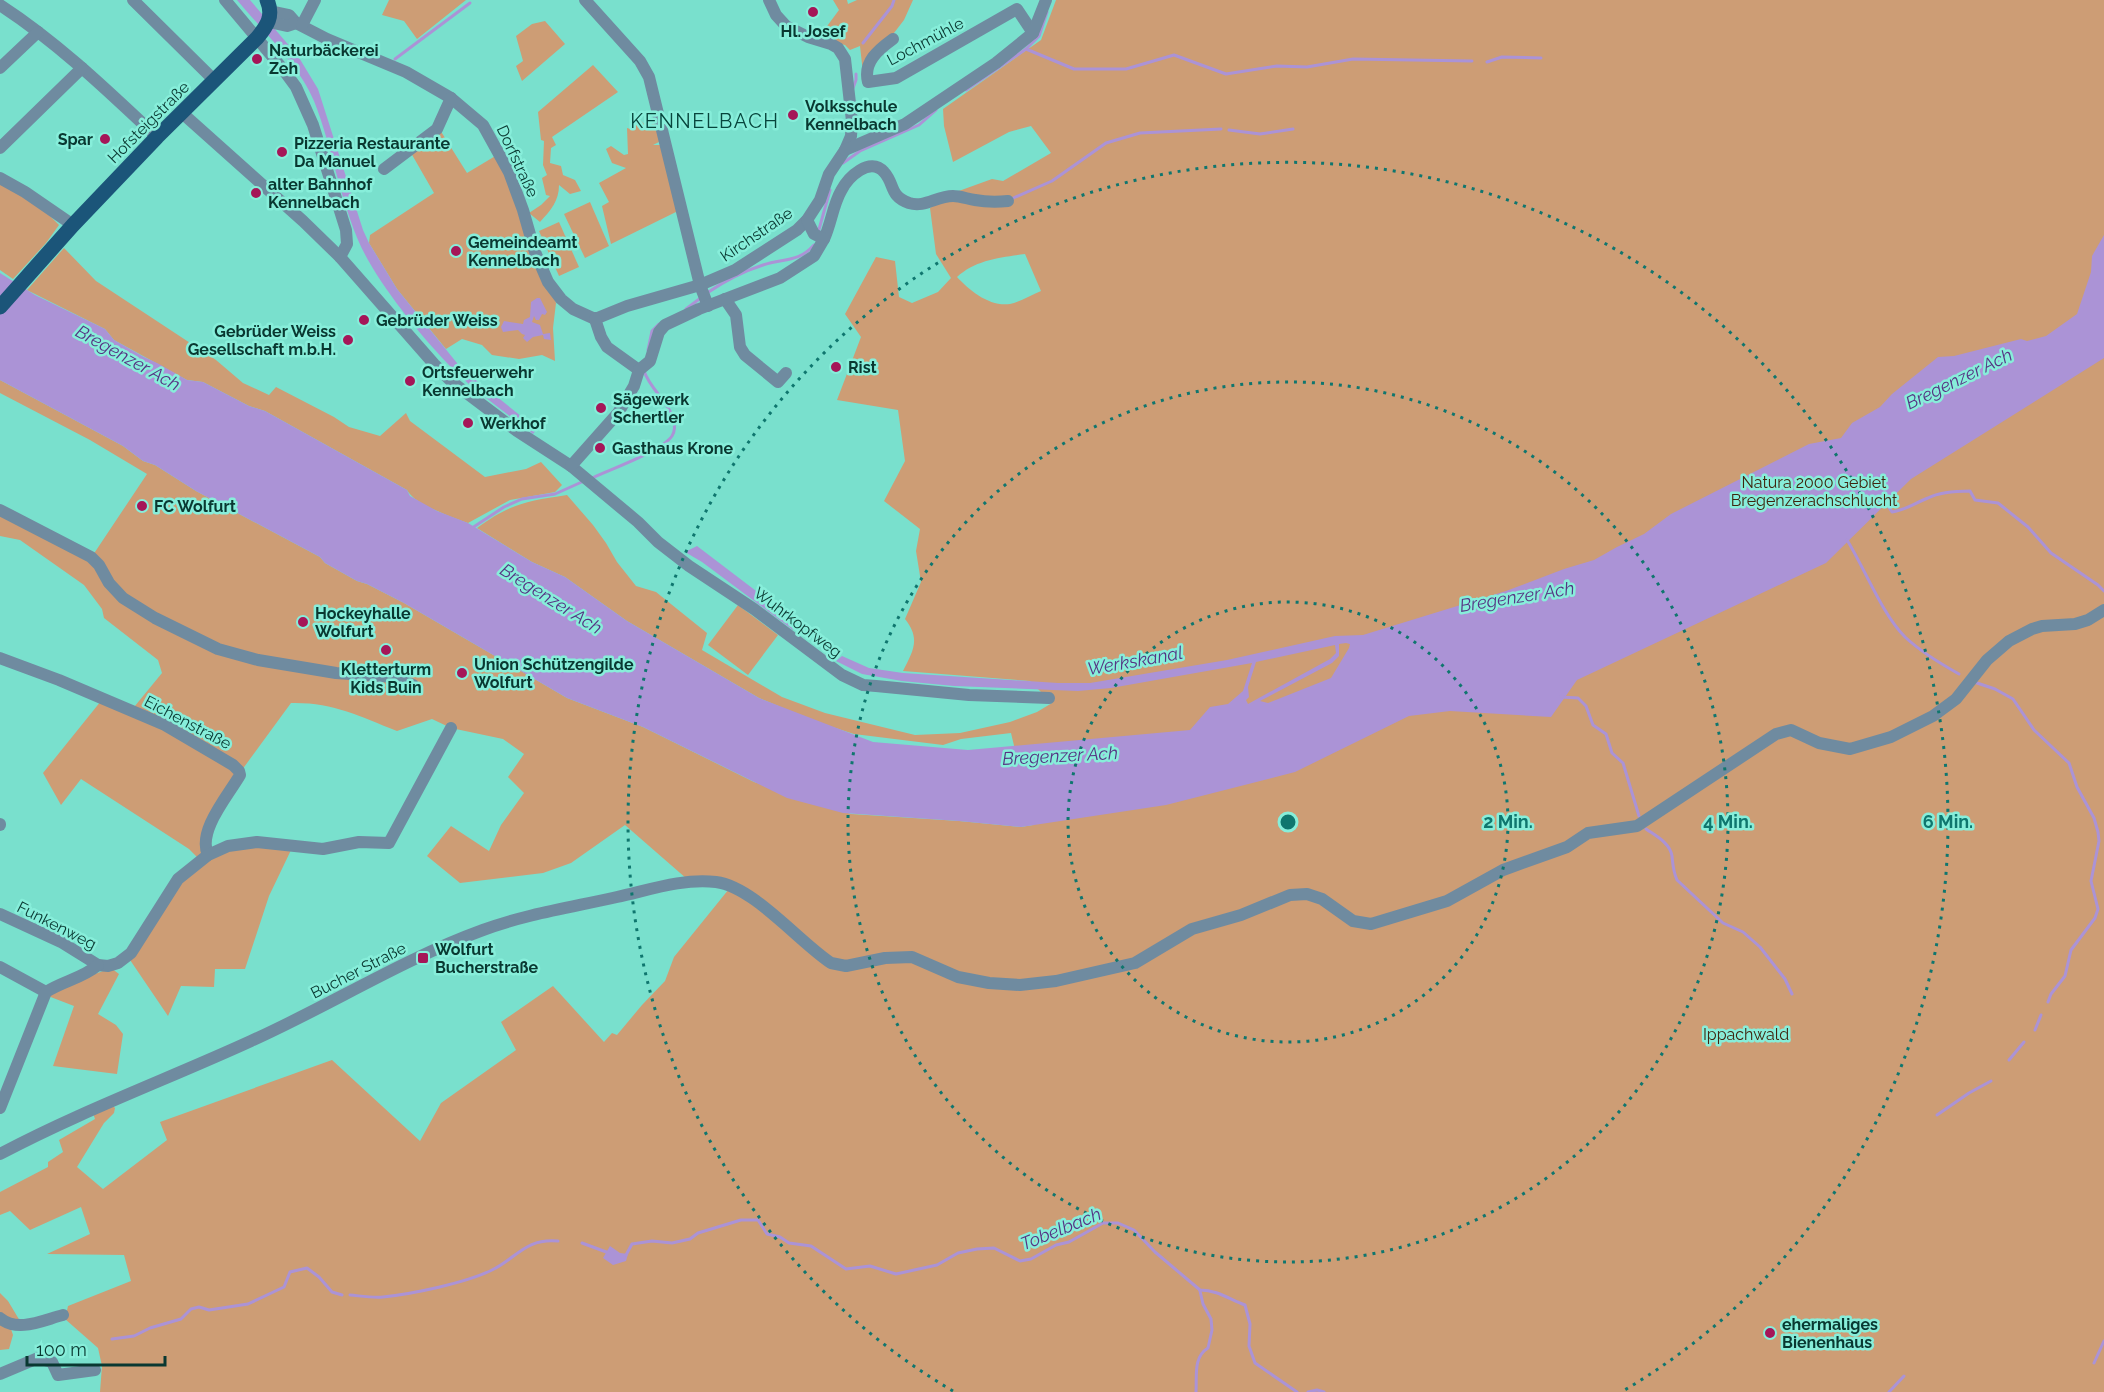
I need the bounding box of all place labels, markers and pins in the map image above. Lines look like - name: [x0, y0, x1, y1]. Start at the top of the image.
- marker: Hl. Josef: [806, 5, 820, 19]
- place label: Hl. Josef: [781, 22, 846, 41]
- place label: Naturbäckerei Zeh: [269, 41, 379, 78]
- marker: Naturbäckerei Zeh: [250, 52, 264, 66]
- place label: Volksschule Kennelbach: [805, 97, 898, 134]
- marker: Volksschule Kennelbach: [786, 108, 800, 122]
- place label: Spar: [58, 130, 93, 149]
- marker: Spar: [98, 132, 112, 146]
- place label: Pizzeria Restaurante Da Manuel: [294, 134, 451, 171]
- marker: Pizzeria Restaurante Da Manuel: [275, 145, 289, 159]
- place label: alter Bahnhof Kennelbach: [268, 175, 373, 212]
- marker: alter Bahnhof Kennelbach: [249, 186, 263, 200]
- place label: Gemeindeamt Kennelbach: [468, 233, 578, 270]
- marker: Gemeindeamt Kennelbach: [449, 244, 463, 258]
- place label: Gebrüder Weiss: [376, 311, 498, 330]
- marker: Gebrüder Weiss: [357, 313, 371, 327]
- place label: Gebrüder Weiss Gesellschaft m.b.H.: [188, 322, 336, 359]
- marker: Gebrüder Weiss Gesellschaft m.b.H.: [341, 333, 355, 347]
- place label: Rist: [848, 358, 877, 377]
- marker: Rist: [829, 360, 843, 374]
- place label: Ortsfeuerwehr Kennelbach: [422, 363, 534, 400]
- marker: Ortsfeuerwehr Kennelbach: [403, 374, 417, 388]
- place label: Sägewerk Schertler: [613, 390, 689, 427]
- marker: Sägewerk Schertler: [594, 401, 608, 415]
- place label: Werkhof: [480, 414, 547, 433]
- marker: Werkhof: [461, 416, 475, 430]
- place label: Gasthaus Krone: [612, 439, 733, 458]
- marker: Gasthaus Krone: [593, 441, 607, 455]
- place label: FC Wolfurt: [154, 497, 236, 516]
- marker: FC Wolfurt: [135, 499, 149, 513]
- place label: Hockeyhalle Wolfurt: [315, 604, 411, 641]
- marker: Hockeyhalle Wolfurt: [296, 615, 310, 629]
- marker: Kletterturm Kids Buin: [379, 643, 393, 657]
- place label: Union Schützengilde Wolfurt: [474, 655, 634, 692]
- place label: Kletterturm Kids Buin: [341, 660, 431, 697]
- marker: Union Schützengilde Wolfurt: [455, 666, 469, 680]
- centre of rings: [1278, 812, 1298, 832]
- place label: Wolfurt Bucherstraße: [435, 940, 538, 977]
- marker: Wolfurt Bucherstraße: [416, 951, 430, 965]
- place label: ehermaliges Bienenhaus: [1782, 1315, 1878, 1352]
- marker: ehermaliges Bienenhaus: [1763, 1326, 1777, 1340]

